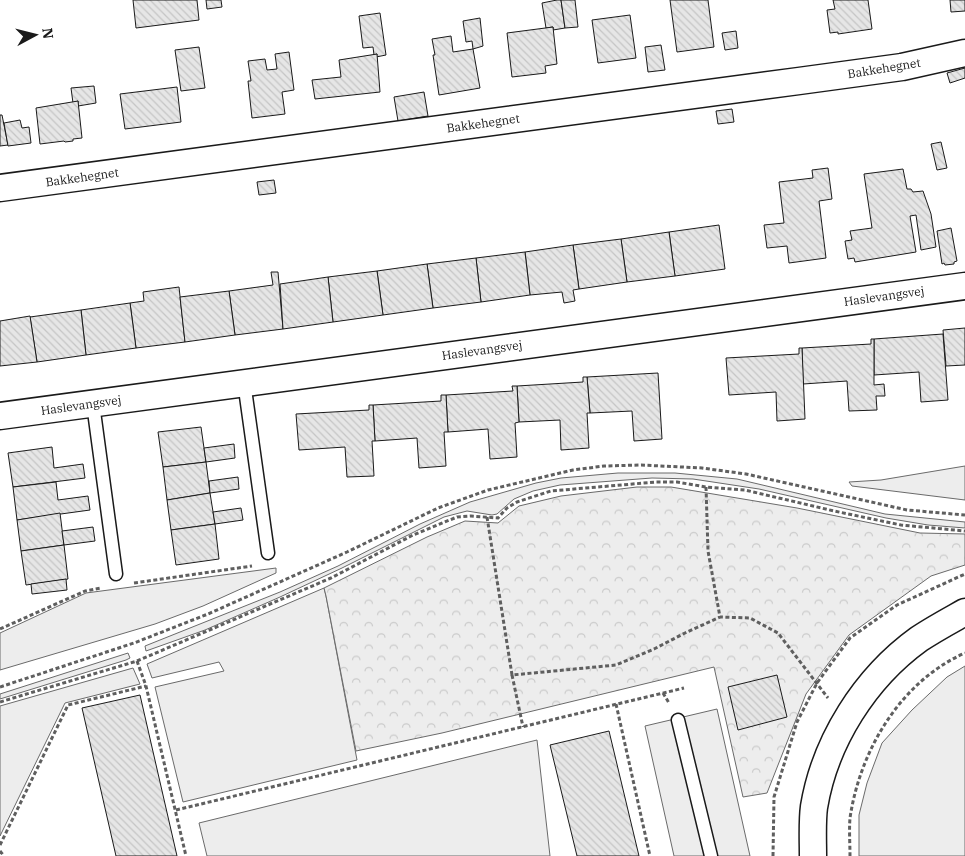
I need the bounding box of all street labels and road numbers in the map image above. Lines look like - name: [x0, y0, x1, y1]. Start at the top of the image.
- street label: Bakkehegnet: [846, 55, 922, 81]
- street label: Bakkehegnet: [445, 110, 521, 136]
- street label: Bakkehegnet: [44, 164, 120, 190]
- street label: Haslevangsvej: [843, 283, 925, 309]
- street label: Haslevangsvej: [441, 337, 523, 363]
- street label: Haslevangsvej: [40, 392, 122, 418]

